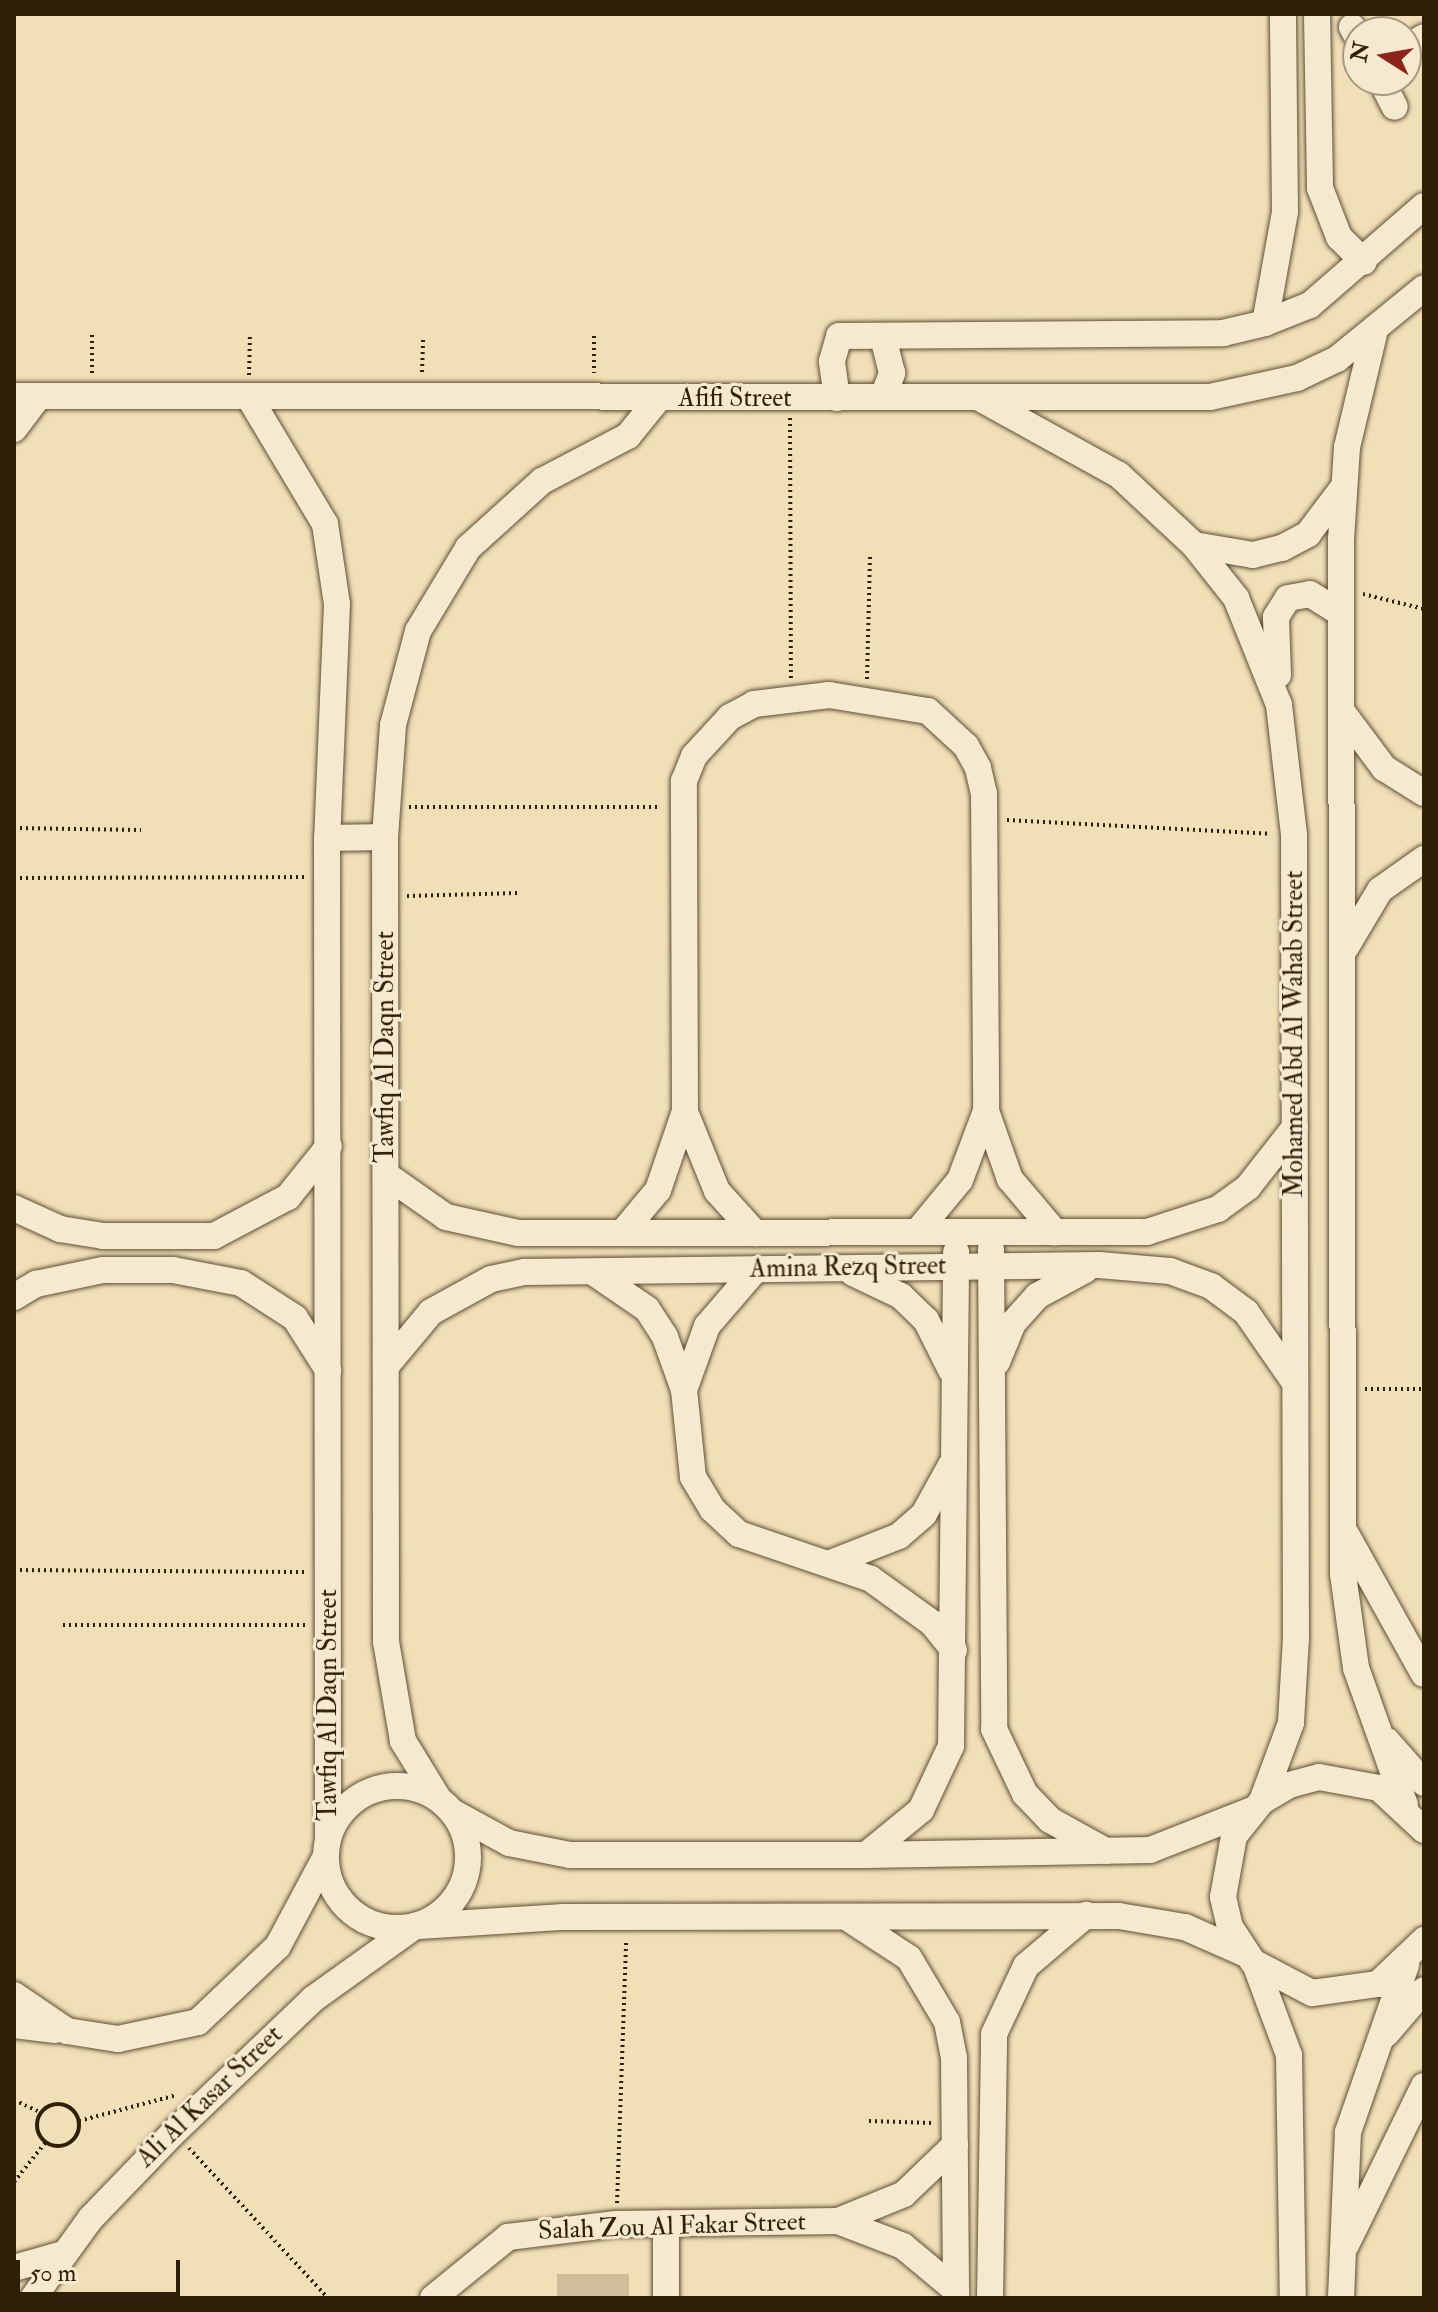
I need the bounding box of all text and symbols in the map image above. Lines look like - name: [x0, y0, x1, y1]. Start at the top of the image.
- north arrow: [1342, 16, 1422, 96]
- text: N: [1345, 39, 1376, 64]
- street label: Afifi Street: [678, 383, 792, 415]
- street label: Mohamed Abd Al Wahab Street: [1279, 871, 1311, 1197]
- street label: Tawfiq Al Daqn Street: [370, 931, 402, 1163]
- street label: Amina Rezq Street: [749, 1251, 947, 1285]
- street label: Tawfiq Al Daqn Street: [313, 1589, 345, 1821]
- street label: Ali Al Kasar Street: [131, 2020, 289, 2174]
- street label: Salah Zou Al Fakar Street: [537, 2207, 807, 2247]
- scale bar: [20, 2244, 184, 2294]
- text: 50 m: [30, 2258, 76, 2289]

